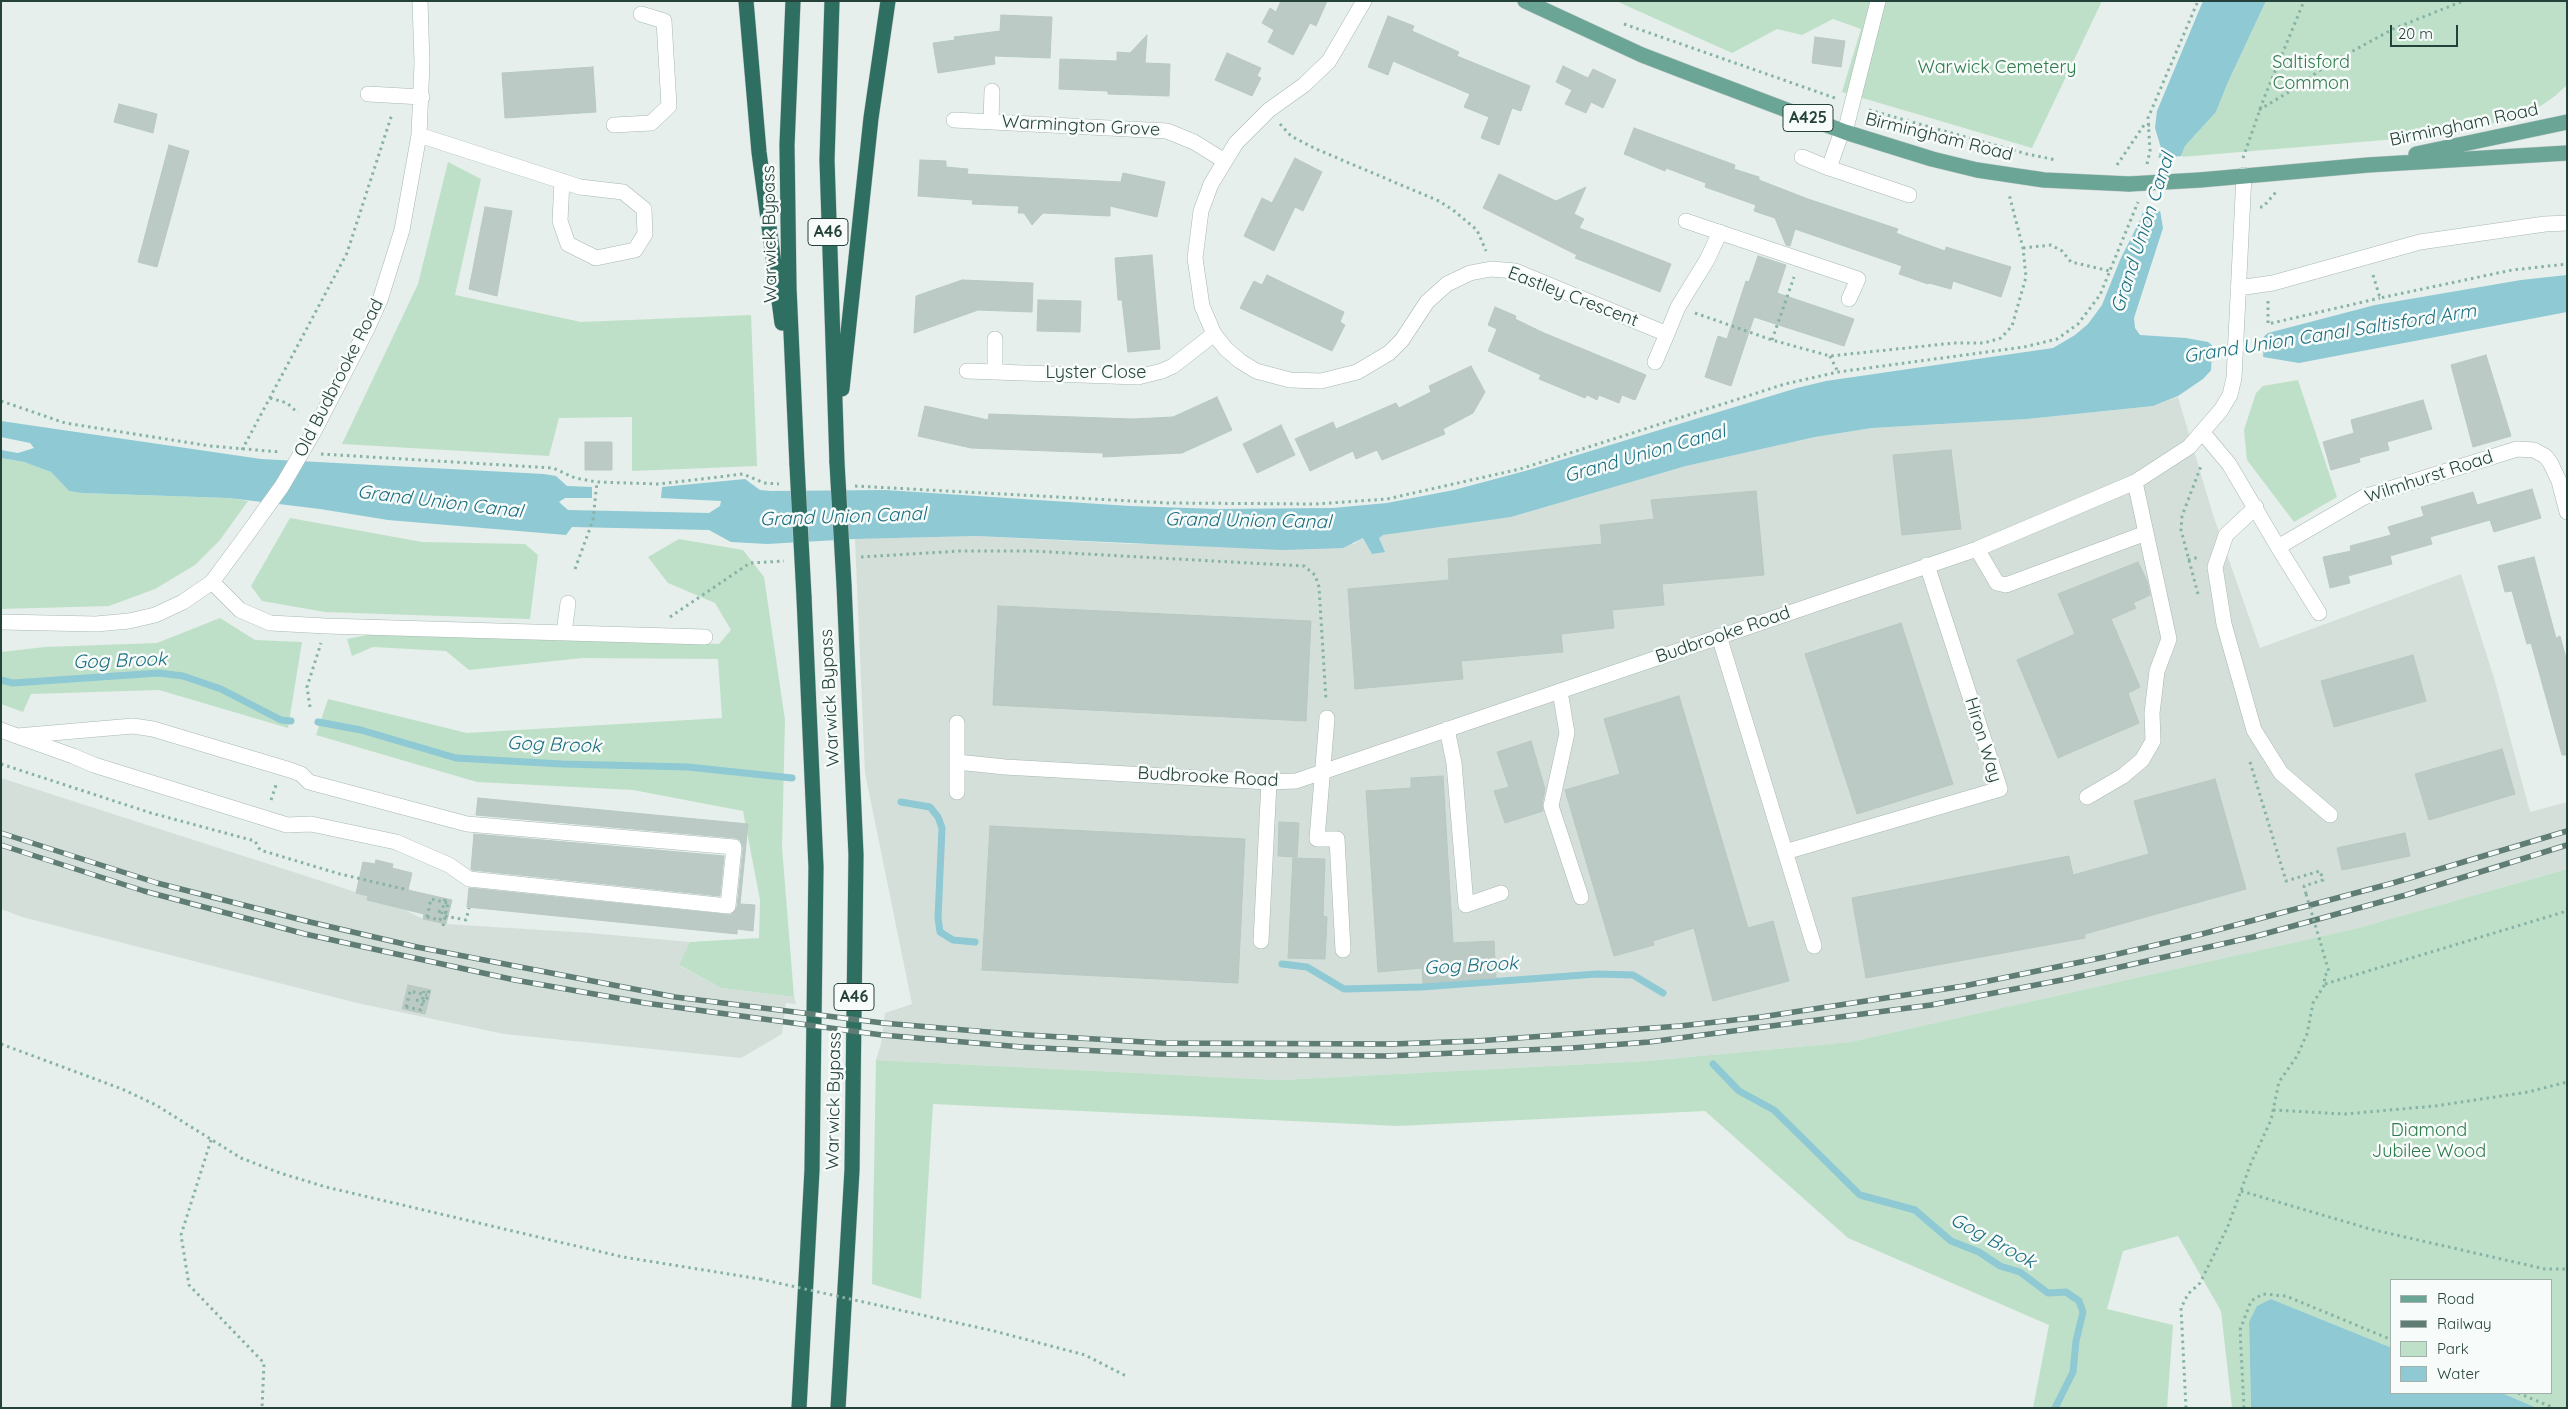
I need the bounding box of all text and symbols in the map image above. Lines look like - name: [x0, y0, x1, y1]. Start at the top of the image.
- scale bar: [2393, 15, 2460, 47]
- text: 20 m: [2398, 24, 2433, 43]
- park label: Saltisford Common: [2272, 52, 2350, 94]
- park label: Warwick Cemetery: [1917, 57, 2077, 79]
- street label: Birmingham Road: [2388, 99, 2540, 151]
- road number: A425: [1783, 105, 1833, 132]
- street label: Birmingham Road: [1863, 108, 2015, 166]
- street label: Warmington Grove: [1001, 111, 1161, 141]
- water label: Grand Union Canal: [2106, 150, 2180, 316]
- street label: Warwick Bypass: [758, 165, 782, 303]
- road number: A46: [808, 218, 848, 246]
- street label: Eastley Crescent: [1505, 262, 1641, 332]
- street label: Old Budbrooke Road: [290, 295, 388, 461]
- water label: Grand Union Canal Saltisford Arm: [2182, 300, 2478, 368]
- street label: Lyster Close: [1046, 362, 1146, 384]
- water label: Grand Union Canal: [1562, 420, 1728, 488]
- street label: Wilmhurst Road: [2362, 446, 2496, 508]
- water label: Grand Union Canal: [356, 481, 524, 523]
- water label: Grand Union Canal: [759, 503, 927, 531]
- water label: Grand Union Canal: [1165, 508, 1331, 534]
- street label: Budbrooke Road: [1653, 602, 1793, 668]
- street label: Warwick Bypass: [816, 629, 844, 767]
- water label: Gog Brook: [73, 648, 167, 674]
- street label: Hiron Way: [1960, 695, 2006, 785]
- water label: Gog Brook: [507, 732, 601, 758]
- street label: Budbrooke Road: [1137, 763, 1279, 791]
- water label: Gog Brook: [1423, 952, 1519, 980]
- road number: A46: [834, 984, 874, 1010]
- street label: Warwick Bypass: [822, 1032, 846, 1170]
- park label: Diamond Jubilee Wood: [2372, 1120, 2486, 1162]
- water label: Gog Brook: [1946, 1208, 2040, 1274]
- legend: [2390, 1279, 2553, 1394]
- text: Road: [2437, 1289, 2474, 1308]
- text: Railway: [2437, 1314, 2492, 1333]
- text: Park: [2437, 1339, 2469, 1358]
- text: Water: [2437, 1364, 2480, 1383]

